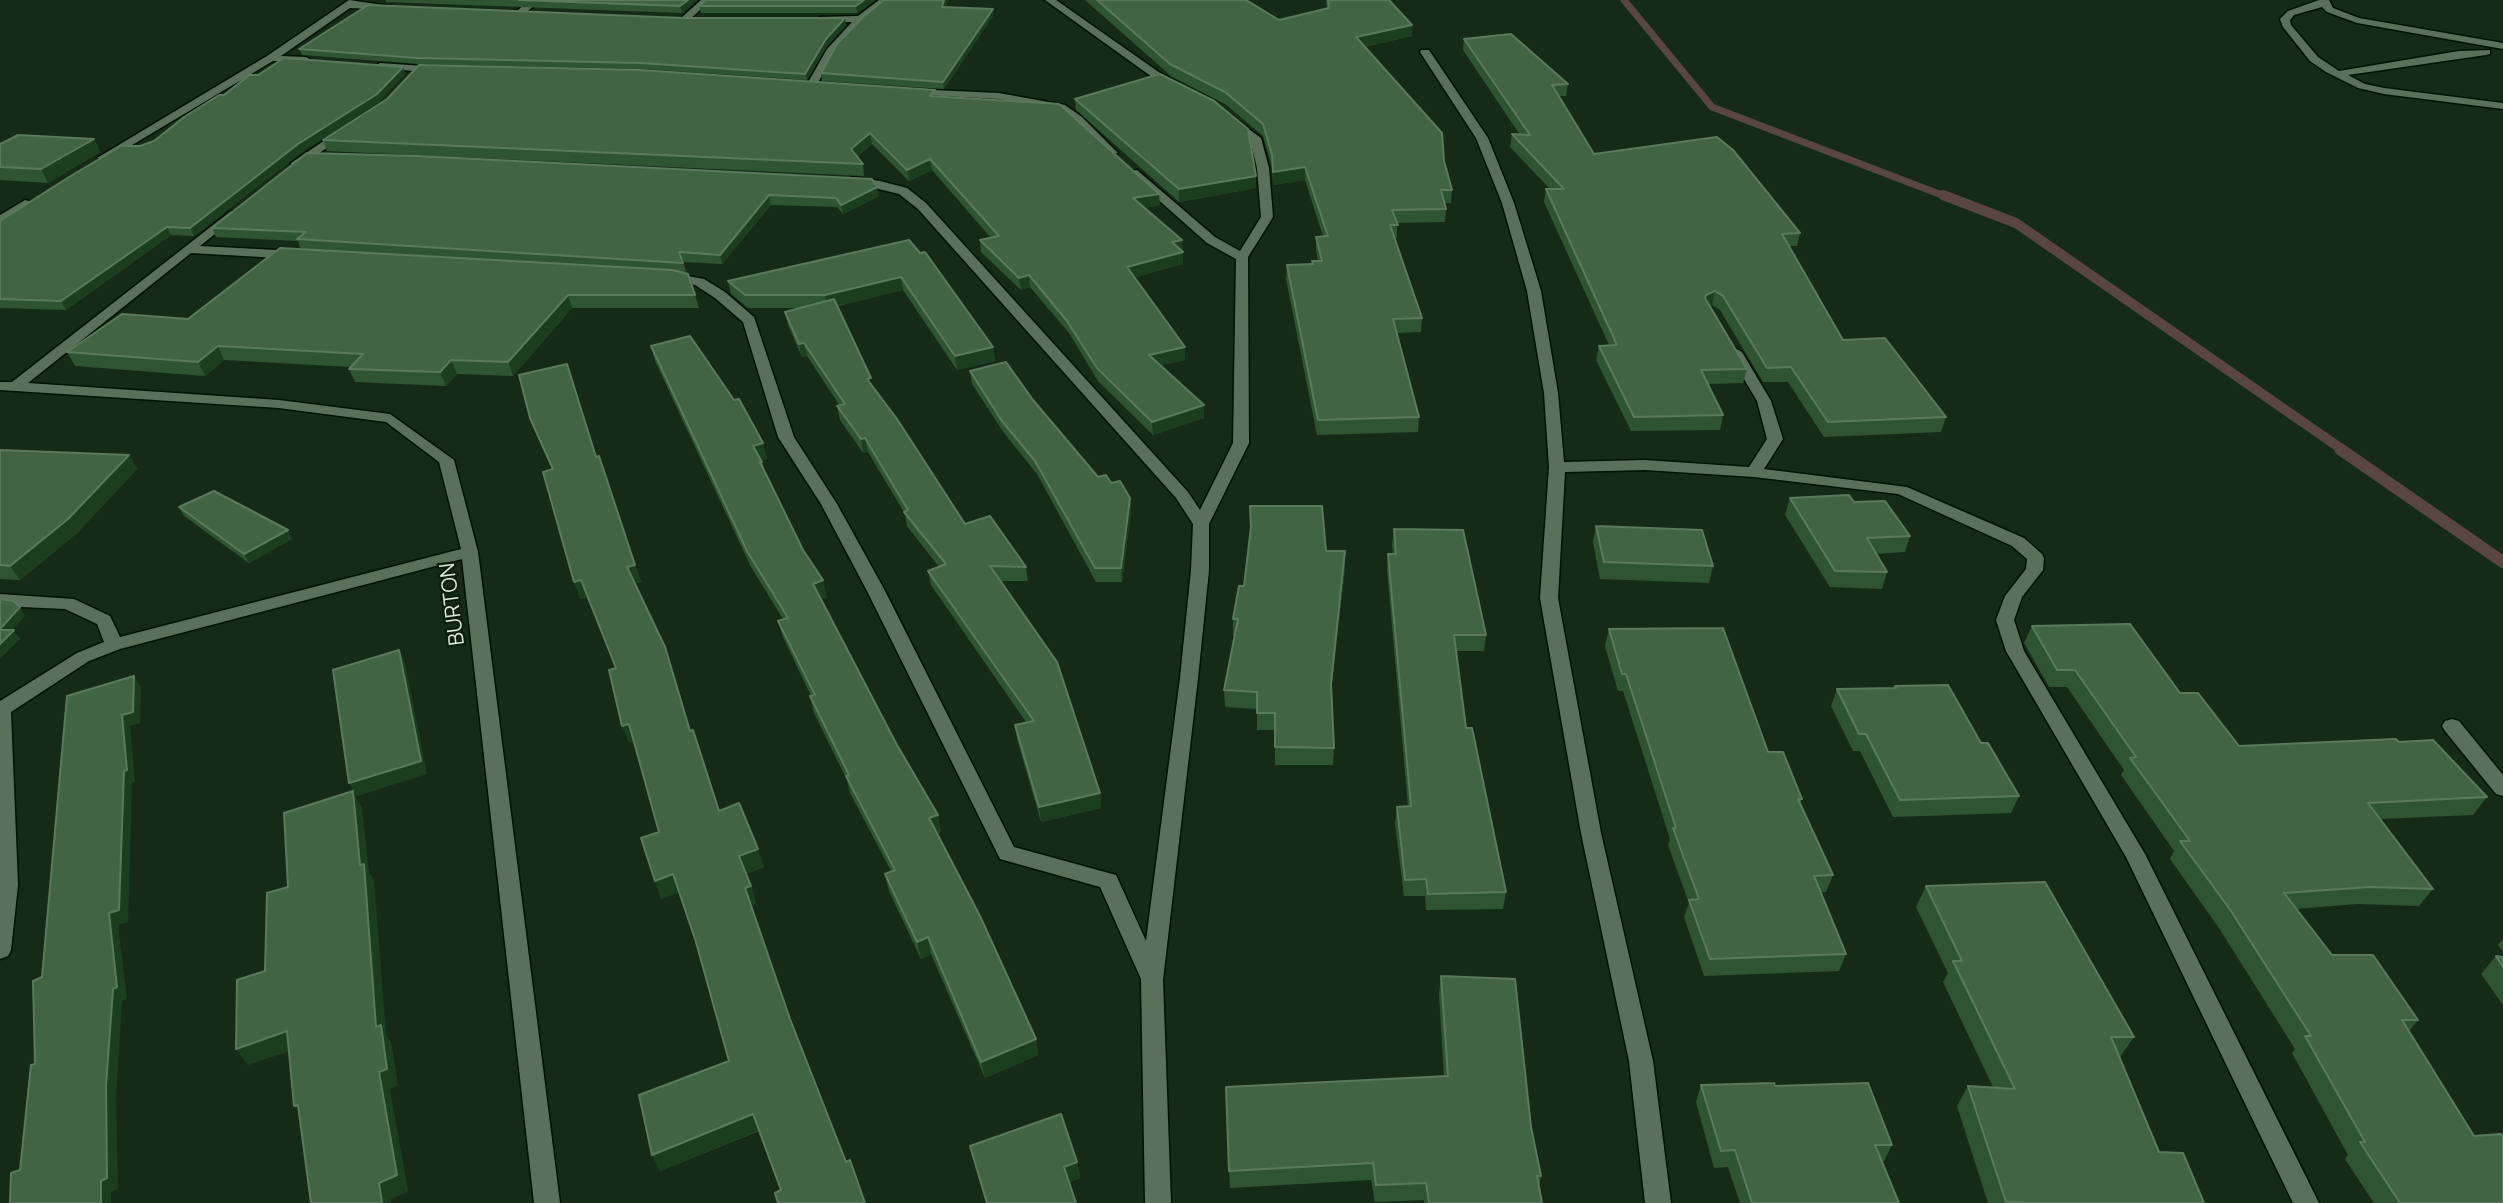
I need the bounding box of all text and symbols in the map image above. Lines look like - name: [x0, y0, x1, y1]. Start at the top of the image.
- street label: BURTON: [435, 561, 471, 647]

